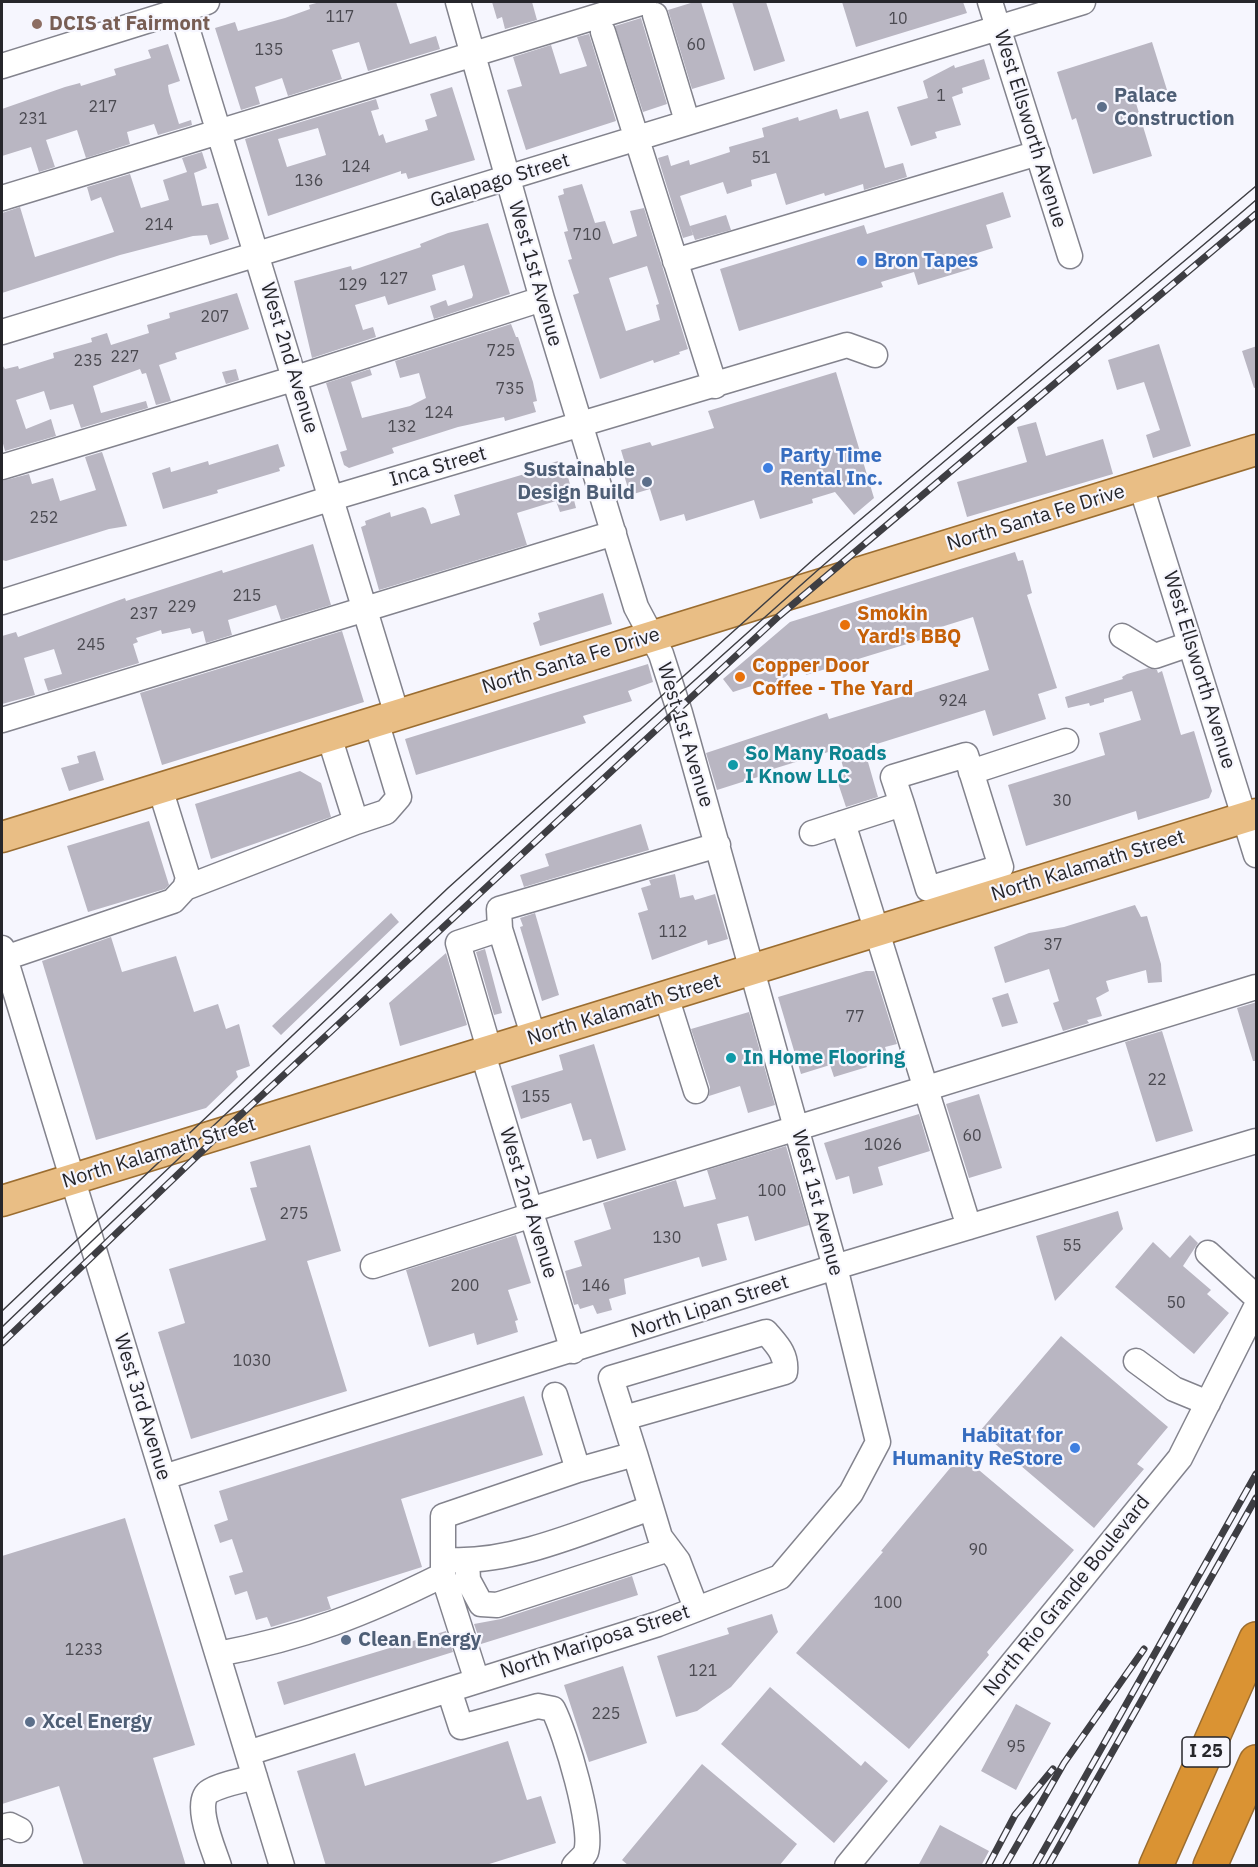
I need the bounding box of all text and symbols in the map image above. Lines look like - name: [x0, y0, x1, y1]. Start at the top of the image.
- house number: 117: [326, 7, 354, 27]
- house number: 10: [888, 9, 908, 29]
- place label: DCIS at Fairmont: [49, 12, 210, 36]
- marker: DCIS at Fairmont: [30, 17, 44, 31]
- street label: West Ellsworth Avenue: [988, 27, 1072, 231]
- house number: 60: [686, 35, 706, 55]
- house number: 135: [255, 40, 283, 60]
- place label: Palace Construction: [1114, 84, 1235, 131]
- house number: 1: [936, 86, 946, 106]
- house number: 217: [89, 97, 117, 117]
- marker: Palace Construction: [1095, 100, 1109, 114]
- house number: 231: [19, 109, 47, 129]
- street label: Galapago Street: [428, 148, 572, 214]
- house number: 51: [751, 148, 771, 168]
- house number: 124: [342, 157, 370, 177]
- house number: 136: [295, 171, 323, 191]
- street label: West 1st Avenue: [503, 199, 567, 349]
- house number: 214: [145, 215, 173, 235]
- house number: 710: [573, 225, 601, 245]
- place label: Bron Tapes: [874, 249, 978, 273]
- marker: Bron Tapes: [855, 254, 869, 268]
- house number: 127: [380, 269, 408, 289]
- house number: 129: [339, 275, 367, 295]
- street label: West 2nd Avenue: [255, 280, 323, 436]
- house number: 207: [201, 307, 229, 327]
- house number: 725: [487, 341, 515, 361]
- house number: 227: [111, 347, 139, 367]
- house number: 235: [74, 351, 102, 371]
- house number: 735: [496, 379, 524, 399]
- house number: 124: [425, 403, 453, 423]
- house number: 132: [388, 417, 416, 437]
- street label: Inca Street: [387, 442, 489, 492]
- place label: Party Time Rental Inc.: [780, 444, 883, 491]
- place label: Sustainable Design Build: [517, 458, 635, 505]
- marker: Party Time Rental Inc.: [761, 461, 775, 475]
- marker: Sustainable Design Build: [640, 475, 654, 489]
- street label: North Santa Fe Drive: [944, 480, 1128, 556]
- house number: 252: [30, 508, 58, 528]
- street label: West Ellsworth Avenue: [1157, 568, 1241, 772]
- house number: 215: [233, 586, 261, 606]
- house number: 229: [168, 597, 196, 617]
- place label: Smokin Yard's BBQ: [857, 602, 961, 649]
- house number: 237: [130, 604, 158, 624]
- marker: Smokin Yard's BBQ: [838, 618, 852, 632]
- street label: North Santa Fe Drive: [479, 623, 663, 699]
- house number: 245: [77, 635, 105, 655]
- place label: Copper Door Coffee - The Yard: [752, 654, 913, 701]
- street label: West 1st Avenue: [652, 660, 718, 810]
- marker: Copper Door Coffee - The Yard: [733, 670, 747, 684]
- house number: 924: [939, 691, 967, 711]
- place label: So Many Roads I Know LLC: [745, 742, 886, 789]
- marker: So Many Roads I Know LLC: [726, 758, 740, 772]
- house number: 30: [1052, 791, 1072, 811]
- street label: North Kalamath Street: [988, 825, 1188, 907]
- house number: 112: [659, 922, 687, 942]
- house number: 37: [1043, 935, 1063, 955]
- street label: North Kalamath Street: [524, 969, 724, 1051]
- house number: 77: [845, 1007, 865, 1027]
- place label: In Home Flooring: [743, 1046, 905, 1070]
- marker: In Home Flooring: [724, 1051, 738, 1065]
- house number: 22: [1147, 1070, 1167, 1090]
- house number: 155: [522, 1087, 550, 1107]
- street label: North Kalamath Street: [59, 1112, 259, 1194]
- street label: West 2nd Avenue: [494, 1125, 562, 1281]
- house number: 60: [962, 1126, 982, 1146]
- street label: West 1st Avenue: [786, 1127, 848, 1279]
- house number: 1026: [864, 1135, 902, 1155]
- house number: 100: [758, 1181, 786, 1201]
- house number: 275: [280, 1204, 308, 1224]
- house number: 130: [653, 1228, 681, 1248]
- house number: 55: [1062, 1236, 1082, 1256]
- street label: North Lipan Street: [628, 1270, 792, 1344]
- house number: 200: [451, 1276, 479, 1296]
- house number: 146: [582, 1276, 610, 1296]
- house number: 50: [1166, 1293, 1186, 1313]
- street label: West 3rd Avenue: [108, 1331, 176, 1483]
- house number: 1030: [233, 1351, 271, 1371]
- place label: Habitat for Humanity ReStore: [892, 1424, 1063, 1471]
- marker: Habitat for Humanity ReStore: [1068, 1441, 1082, 1455]
- street label: North Rio Grande Boulevard: [979, 1491, 1155, 1701]
- house number: 90: [968, 1540, 988, 1560]
- house number: 100: [874, 1593, 902, 1613]
- street label: North Mariposa Street: [497, 1600, 693, 1684]
- place label: Clean Energy: [358, 1628, 481, 1652]
- marker: Clean Energy: [339, 1633, 353, 1647]
- house number: 1233: [65, 1640, 103, 1660]
- house number: 121: [689, 1661, 717, 1681]
- house number: 225: [592, 1704, 620, 1724]
- place label: Xcel Energy: [42, 1710, 152, 1734]
- marker: Xcel Energy: [23, 1715, 37, 1729]
- house number: 95: [1006, 1737, 1026, 1757]
- road number: I 25: [1182, 1737, 1230, 1767]

